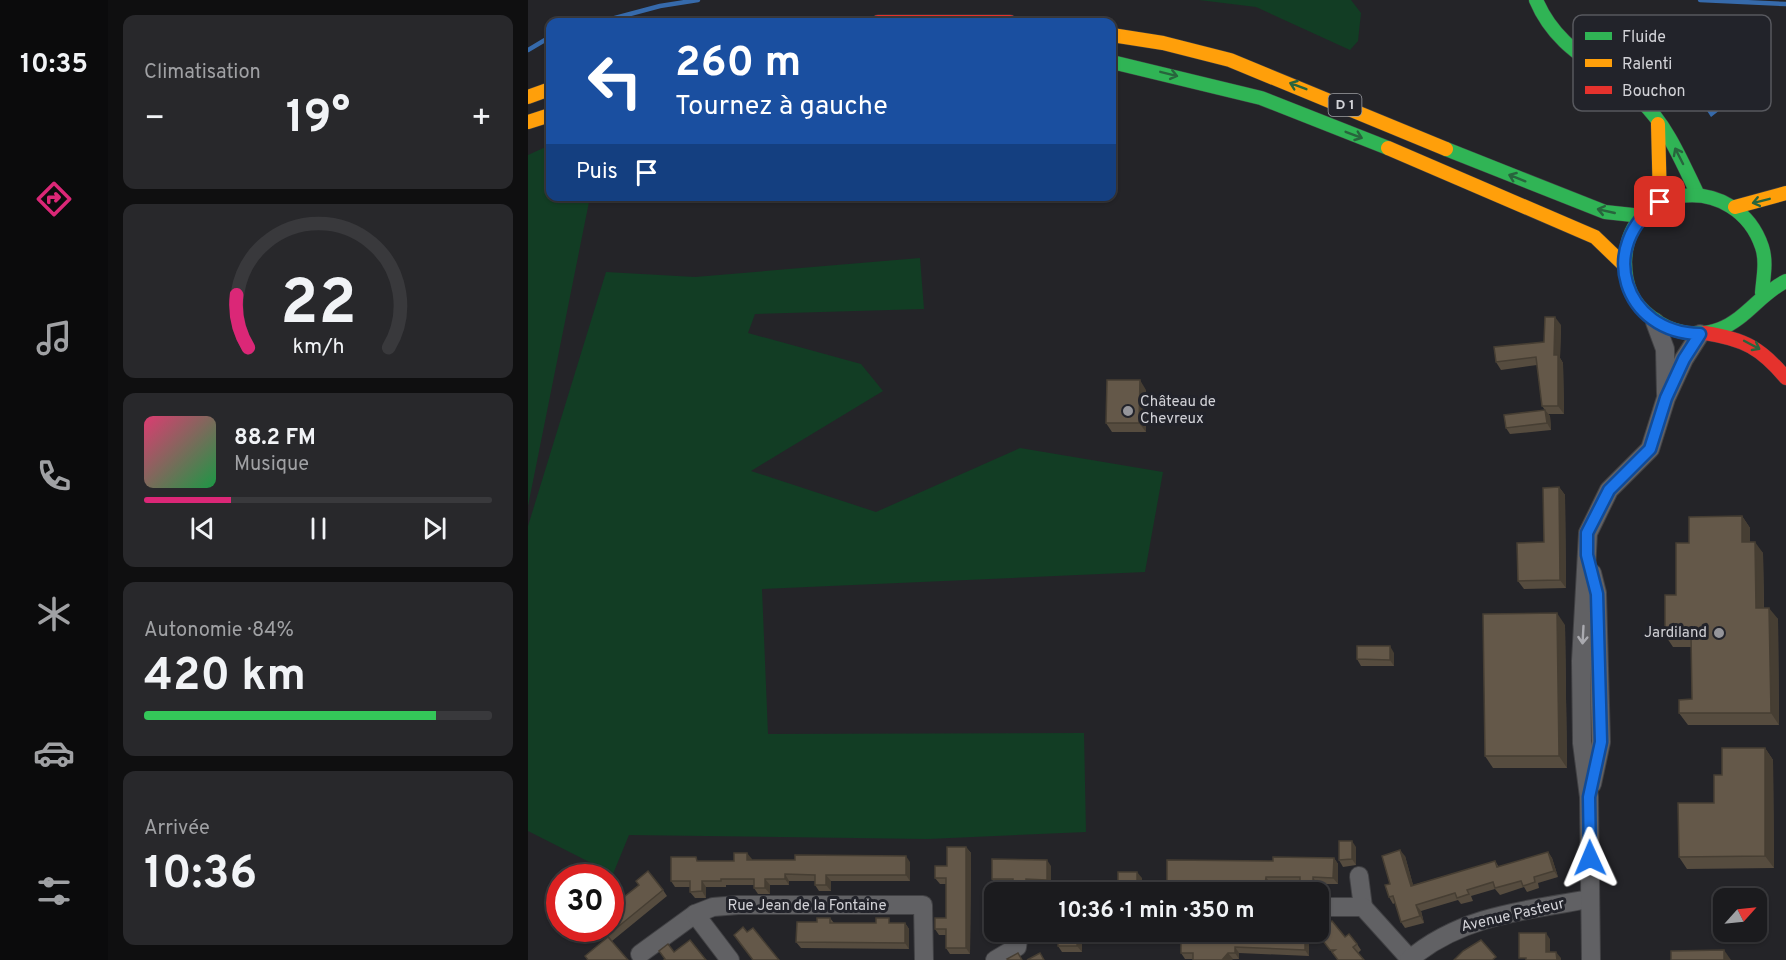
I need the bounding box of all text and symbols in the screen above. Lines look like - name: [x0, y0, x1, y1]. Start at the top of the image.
- legend: [1573, 15, 1771, 111]
- text: Fluide: [1622, 28, 1666, 48]
- text: 260 m: [675, 38, 801, 91]
- icon: left: [576, 42, 654, 120]
- text: 10:35: [20, 48, 88, 82]
- text: Ralenti: [1622, 55, 1672, 75]
- text: Climatisation: [144, 60, 261, 86]
- one-way arrow: [1159, 68, 1178, 80]
- one-way arrow: [1290, 80, 1308, 91]
- text: Bouchon: [1622, 82, 1686, 102]
- text: Tournez à gauche: [675, 90, 888, 124]
- text: 19°: [286, 91, 350, 148]
- road number: D 1: [1328, 94, 1362, 116]
- text: −: [144, 99, 165, 141]
- text: +: [471, 99, 492, 141]
- one-way arrow: [1344, 130, 1363, 141]
- one-way arrow: [1673, 148, 1685, 165]
- icon: arrive: [630, 156, 663, 189]
- text: Puis: [576, 159, 618, 186]
- one-way arrow: [1508, 172, 1527, 183]
- pin: [1634, 176, 1685, 227]
- icon: directions: [33, 178, 75, 220]
- icon: arrive: [1643, 185, 1676, 218]
- one-way arrow: [1752, 195, 1771, 207]
- one-way arrow: [1597, 205, 1616, 216]
- text: 22: [280, 267, 356, 346]
- icon: music: [33, 317, 75, 359]
- text: km/h: [292, 334, 344, 361]
- one-way arrow: [1742, 340, 1760, 351]
- place label: Château de Chevreux: [1140, 393, 1216, 429]
- marker: Château de Chevreux: [1121, 404, 1135, 418]
- text: 88.2 FM: [234, 425, 316, 452]
- text: Musique: [234, 452, 309, 478]
- icon: phone: [33, 455, 75, 497]
- icon: previous: [186, 512, 219, 545]
- icon: pause: [302, 512, 335, 545]
- icon: next: [418, 512, 451, 545]
- icon: climate: [33, 593, 75, 635]
- text: Autonomie · 84%: [144, 618, 294, 644]
- one-way arrow: [1577, 624, 1588, 644]
- place label: Jardiland: [1644, 624, 1707, 643]
- marker: Jardiland: [1712, 626, 1726, 640]
- text: 420 km: [144, 649, 306, 706]
- icon: car: [33, 732, 75, 774]
- text: Arrivée: [144, 816, 210, 842]
- position arrow: [1558, 826, 1622, 890]
- text: 10:36: [144, 847, 257, 904]
- speed limit sign: 30: [546, 864, 624, 942]
- icon: filters: [33, 870, 75, 912]
- north arrow: [1713, 888, 1767, 942]
- map controls: [1713, 888, 1767, 942]
- street label: Avenue Pasteur: [1459, 895, 1567, 937]
- street label: Rue Jean de la Fontaine: [727, 897, 887, 916]
- text: 10:36 · 1 min · 350 m: [1059, 898, 1254, 925]

